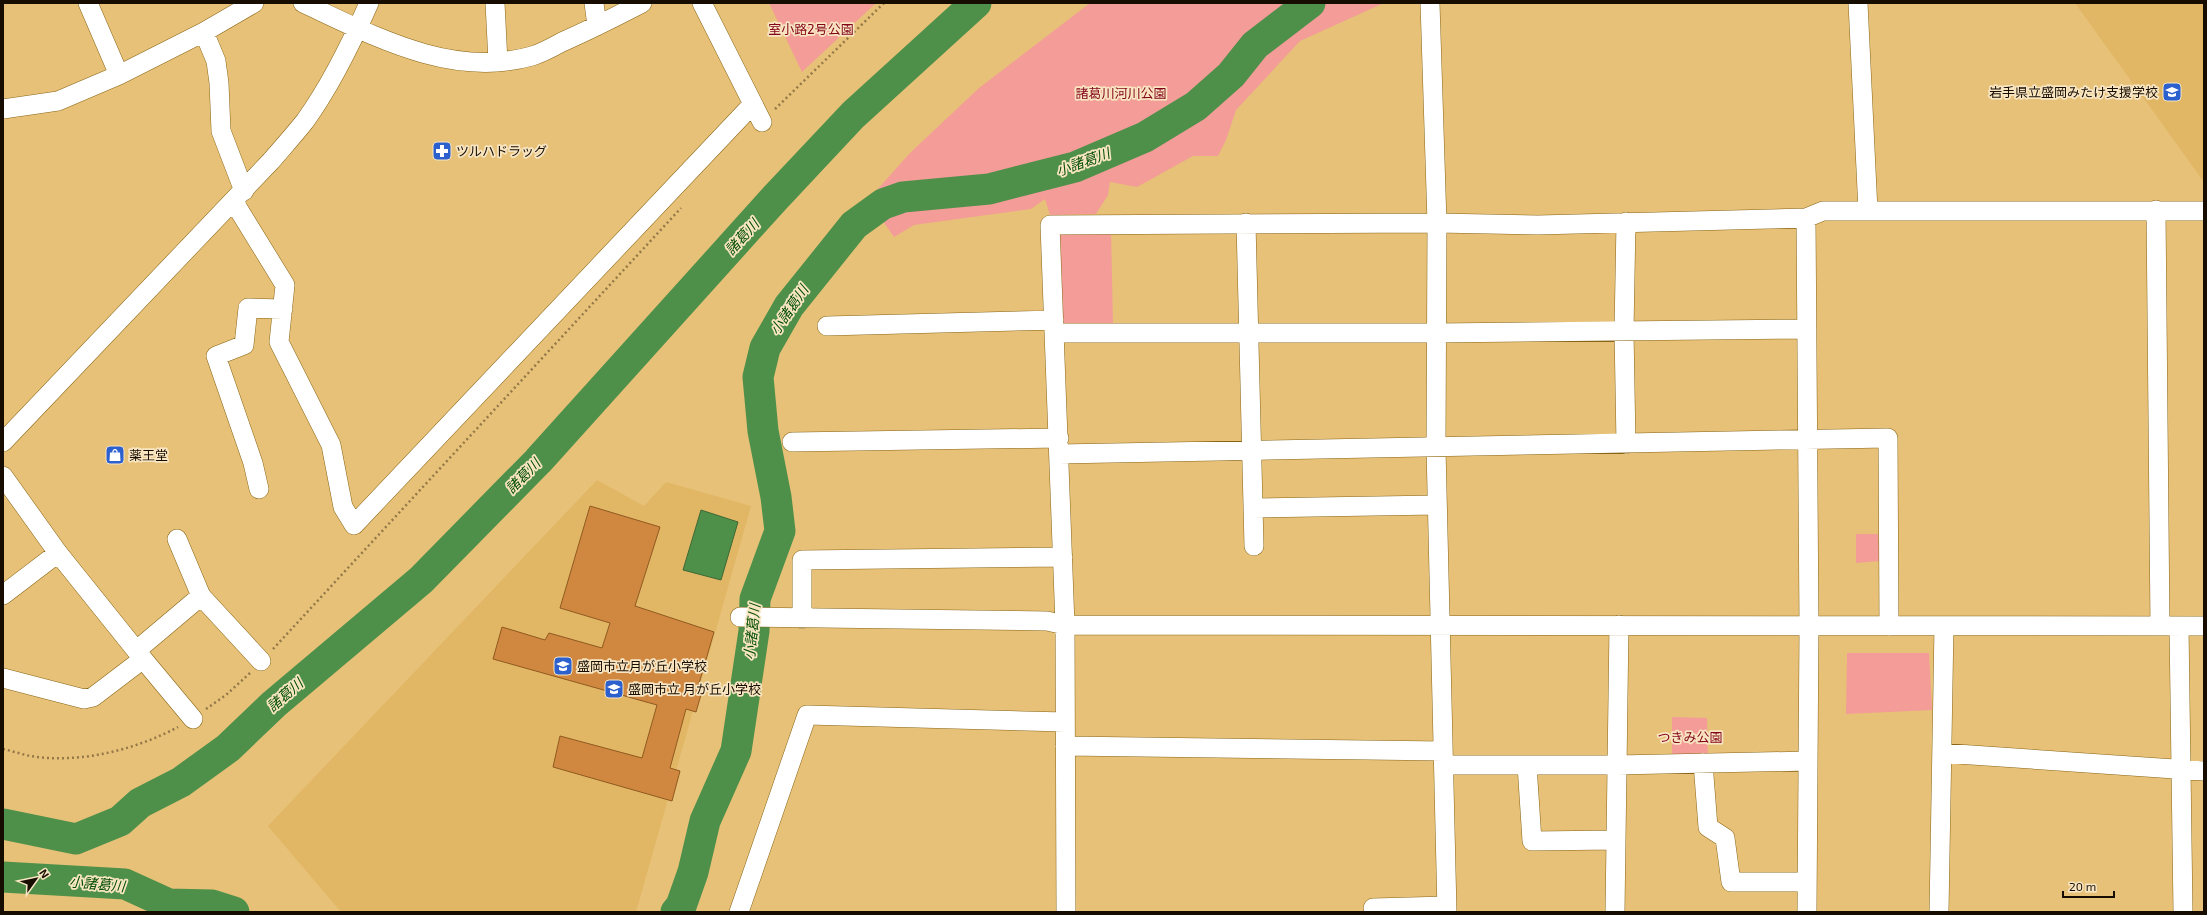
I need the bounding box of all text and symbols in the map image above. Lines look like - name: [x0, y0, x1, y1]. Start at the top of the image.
- park label: 室小路2号公園: [768, 21, 854, 37]
- school or university icon: 岩手県立盛岡みたけ支援学校: [2161, 81, 2183, 103]
- place label: 岩手県立盛岡みたけ支援学校: [1989, 84, 2158, 100]
- park label: 諸葛川河川公園: [1075, 85, 1167, 101]
- pharmacy icon: ツルハドラッグ: [431, 140, 453, 162]
- place label: ツルハドラッグ: [456, 143, 547, 159]
- water label: 小諸葛川: [1054, 143, 1114, 179]
- water label: 諸葛川: [721, 214, 763, 258]
- water label: 小諸葛川: [766, 280, 812, 338]
- shop icon: 薬王堂: [104, 444, 126, 466]
- place label: 薬王堂: [129, 447, 168, 463]
- water label: 諸葛川: [502, 453, 545, 497]
- water label: 小諸葛川: [740, 601, 763, 661]
- school or university icon: 盛岡市立月が丘小学校: [552, 655, 574, 677]
- place label: 盛岡市立月が丘小学校: [577, 658, 707, 674]
- water label: 諸葛川: [263, 673, 308, 715]
- school or university icon: 盛岡市立 月が丘小学校: [603, 678, 625, 700]
- place label: 盛岡市立 月が丘小学校: [628, 681, 761, 697]
- park label: つきみ公園: [1657, 729, 1723, 745]
- north arrow: [16, 859, 56, 899]
- text: N: [37, 866, 52, 880]
- water label: 小諸葛川: [68, 873, 128, 895]
- scale bar: [2063, 873, 2114, 899]
- text: 20 m: [2069, 879, 2096, 893]

